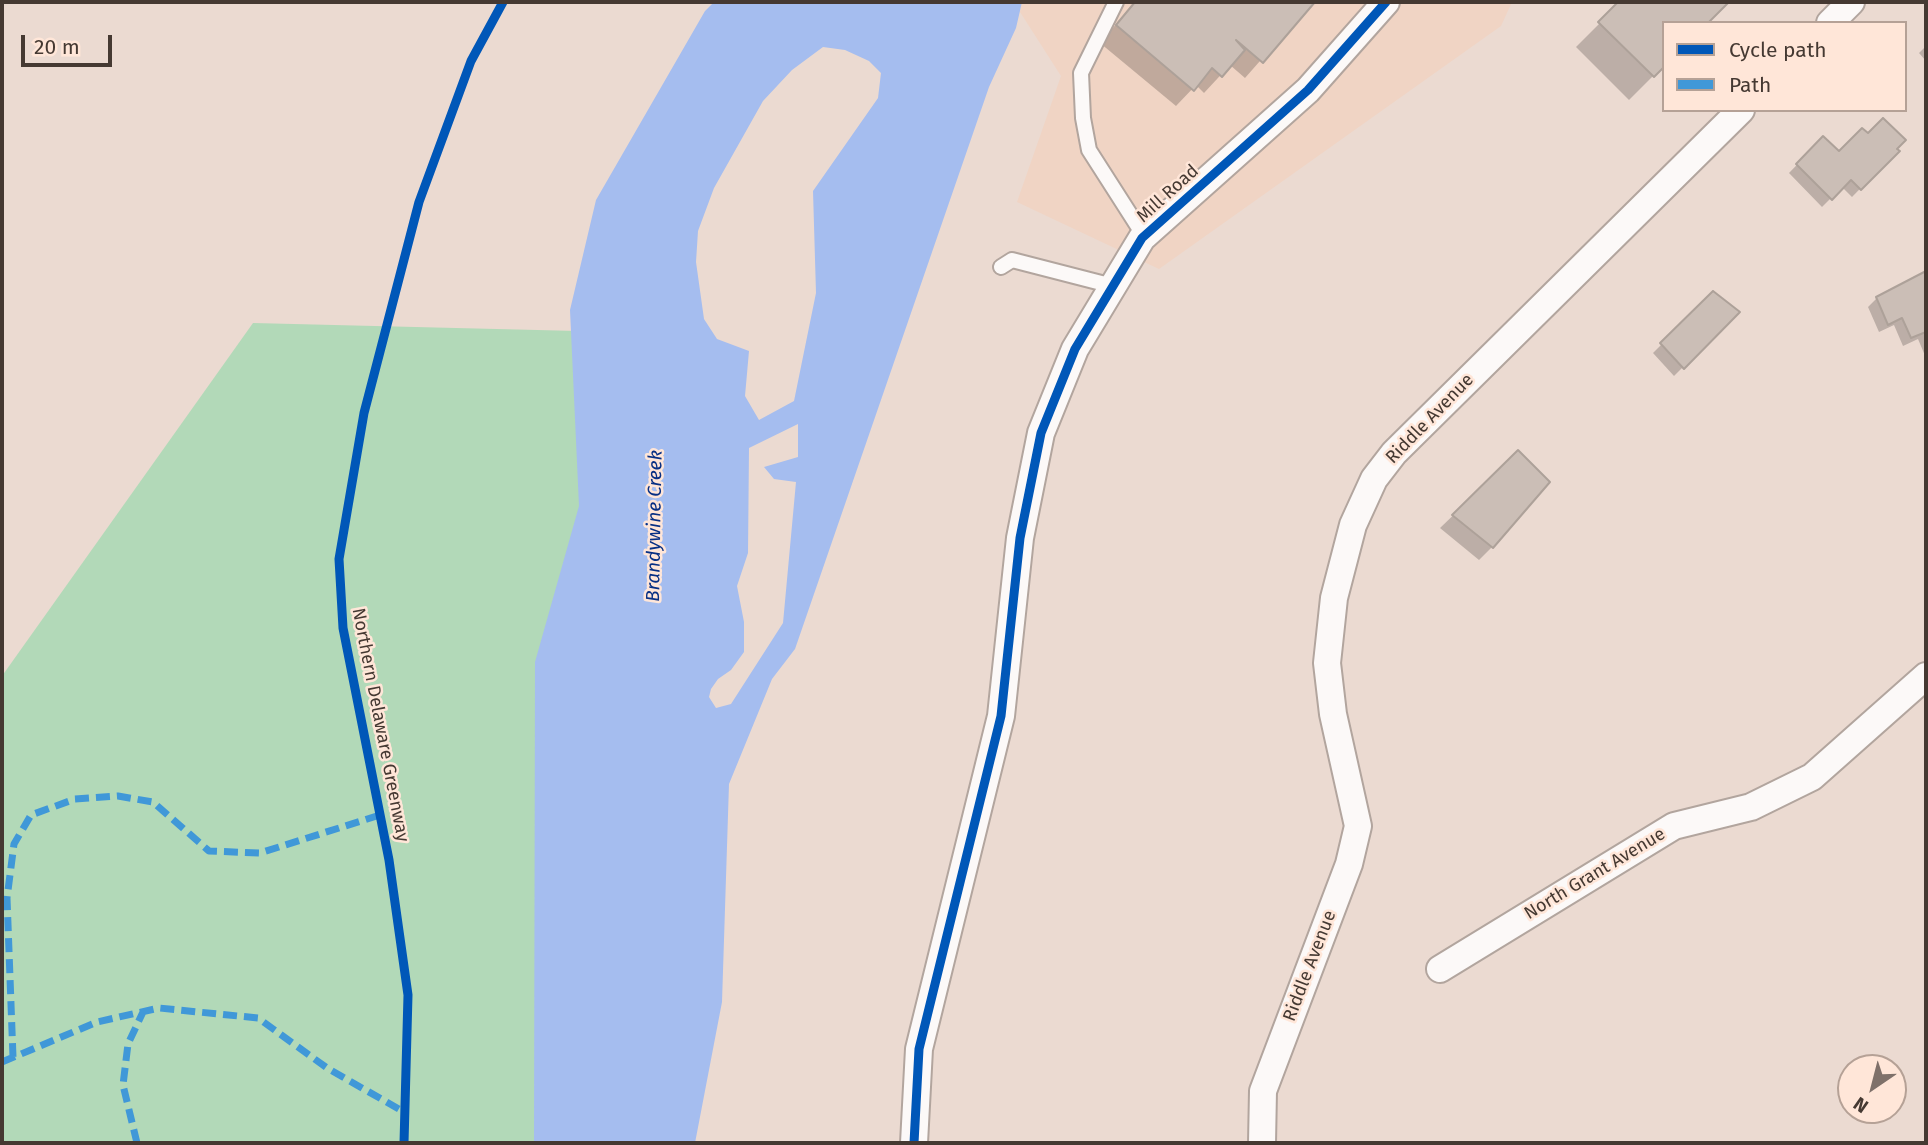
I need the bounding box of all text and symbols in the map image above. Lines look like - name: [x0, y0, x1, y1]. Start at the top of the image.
- scale bar: [24, 21, 116, 65]
- legend: [1662, 21, 1907, 112]
- text: 20 m: [34, 34, 80, 60]
- text: Cycle path: [1729, 37, 1827, 63]
- text: Path: [1729, 72, 1771, 98]
- street label: Mill Road: [1133, 161, 1203, 227]
- street label: Riddle Avenue: [1382, 369, 1478, 469]
- water label: Brandywine Creek: [642, 450, 668, 602]
- street label: Northern Delaware Greenway: [347, 606, 413, 844]
- street label: North Grant Avenue: [1521, 823, 1669, 925]
- street label: Riddle Avenue: [1279, 908, 1341, 1024]
- north arrow: [1837, 1054, 1907, 1124]
- text: N: [1849, 1092, 1873, 1118]

